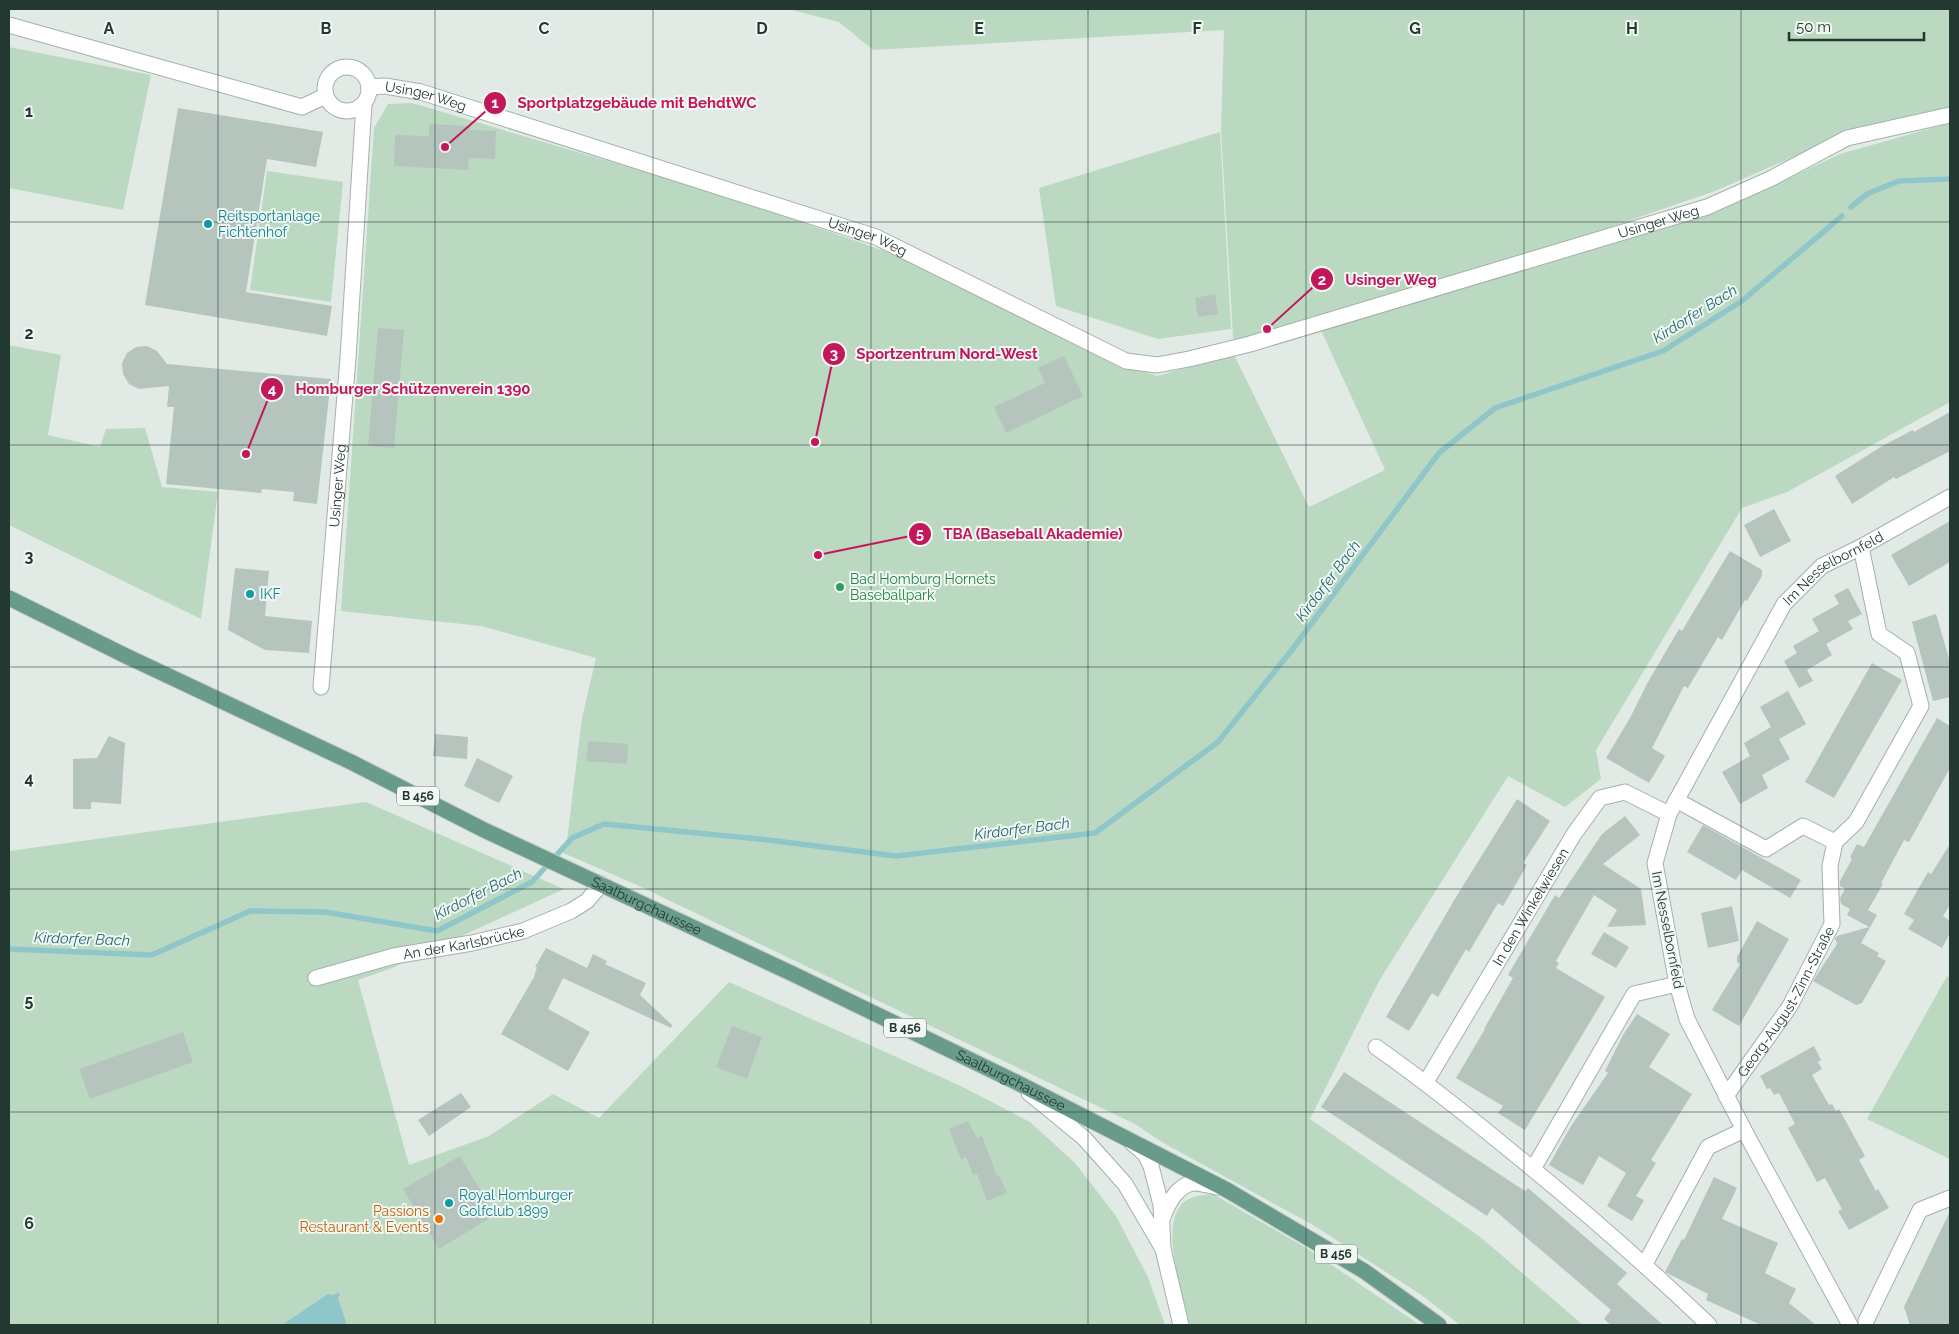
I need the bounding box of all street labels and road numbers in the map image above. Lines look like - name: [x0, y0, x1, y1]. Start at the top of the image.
- street label: Usinger Weg: [384, 78, 468, 114]
- street label: Usinger Weg: [1616, 202, 1701, 241]
- street label: Usinger Weg: [826, 214, 910, 259]
- street label: Usinger Weg: [326, 443, 349, 528]
- street label: Im Nesselbornfeld: [1780, 528, 1886, 608]
- road number: B 456: [397, 786, 439, 806]
- street label: In den Winkelwiesen: [1489, 845, 1572, 968]
- street label: Im Nesselbornfeld: [1649, 870, 1687, 990]
- street label: Saalburgchaussee: [589, 873, 704, 938]
- street label: An der Karlsbrücke: [402, 923, 526, 962]
- street label: Georg-August-Zinn-Straße: [1734, 924, 1837, 1080]
- road number: B 456: [884, 1018, 926, 1038]
- street label: Saalburgchaussee: [954, 1046, 1068, 1114]
- road number: B 456: [1315, 1244, 1357, 1264]

